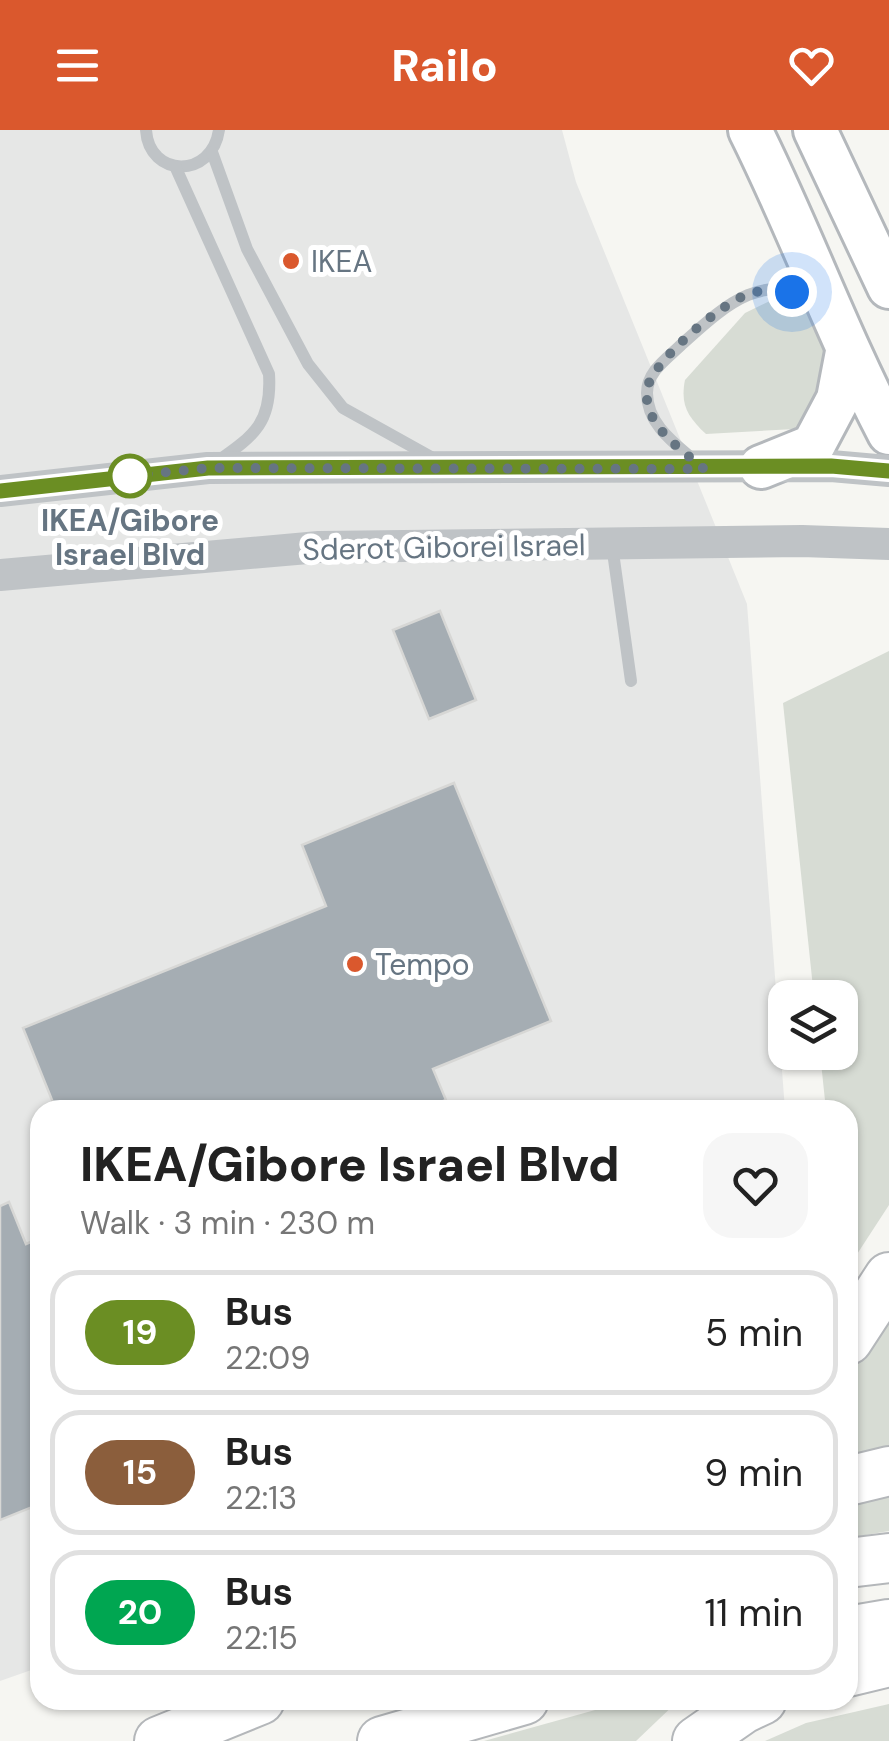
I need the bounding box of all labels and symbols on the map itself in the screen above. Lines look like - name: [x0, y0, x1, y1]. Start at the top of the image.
- place label: IKEA: [311, 242, 372, 281]
- marker: IKEA: [280, 250, 302, 272]
- your location: [767, 267, 817, 317]
- marker: IKEA/Gibore Israel Blvd: [109, 455, 151, 497]
- place label: IKEA/Gibore Israel Blvd: [41, 501, 219, 574]
- street label: Sderot Giborei Israel: [302, 525, 586, 569]
- place label: Tempo: [375, 945, 469, 984]
- marker: Tempo: [344, 953, 366, 975]

